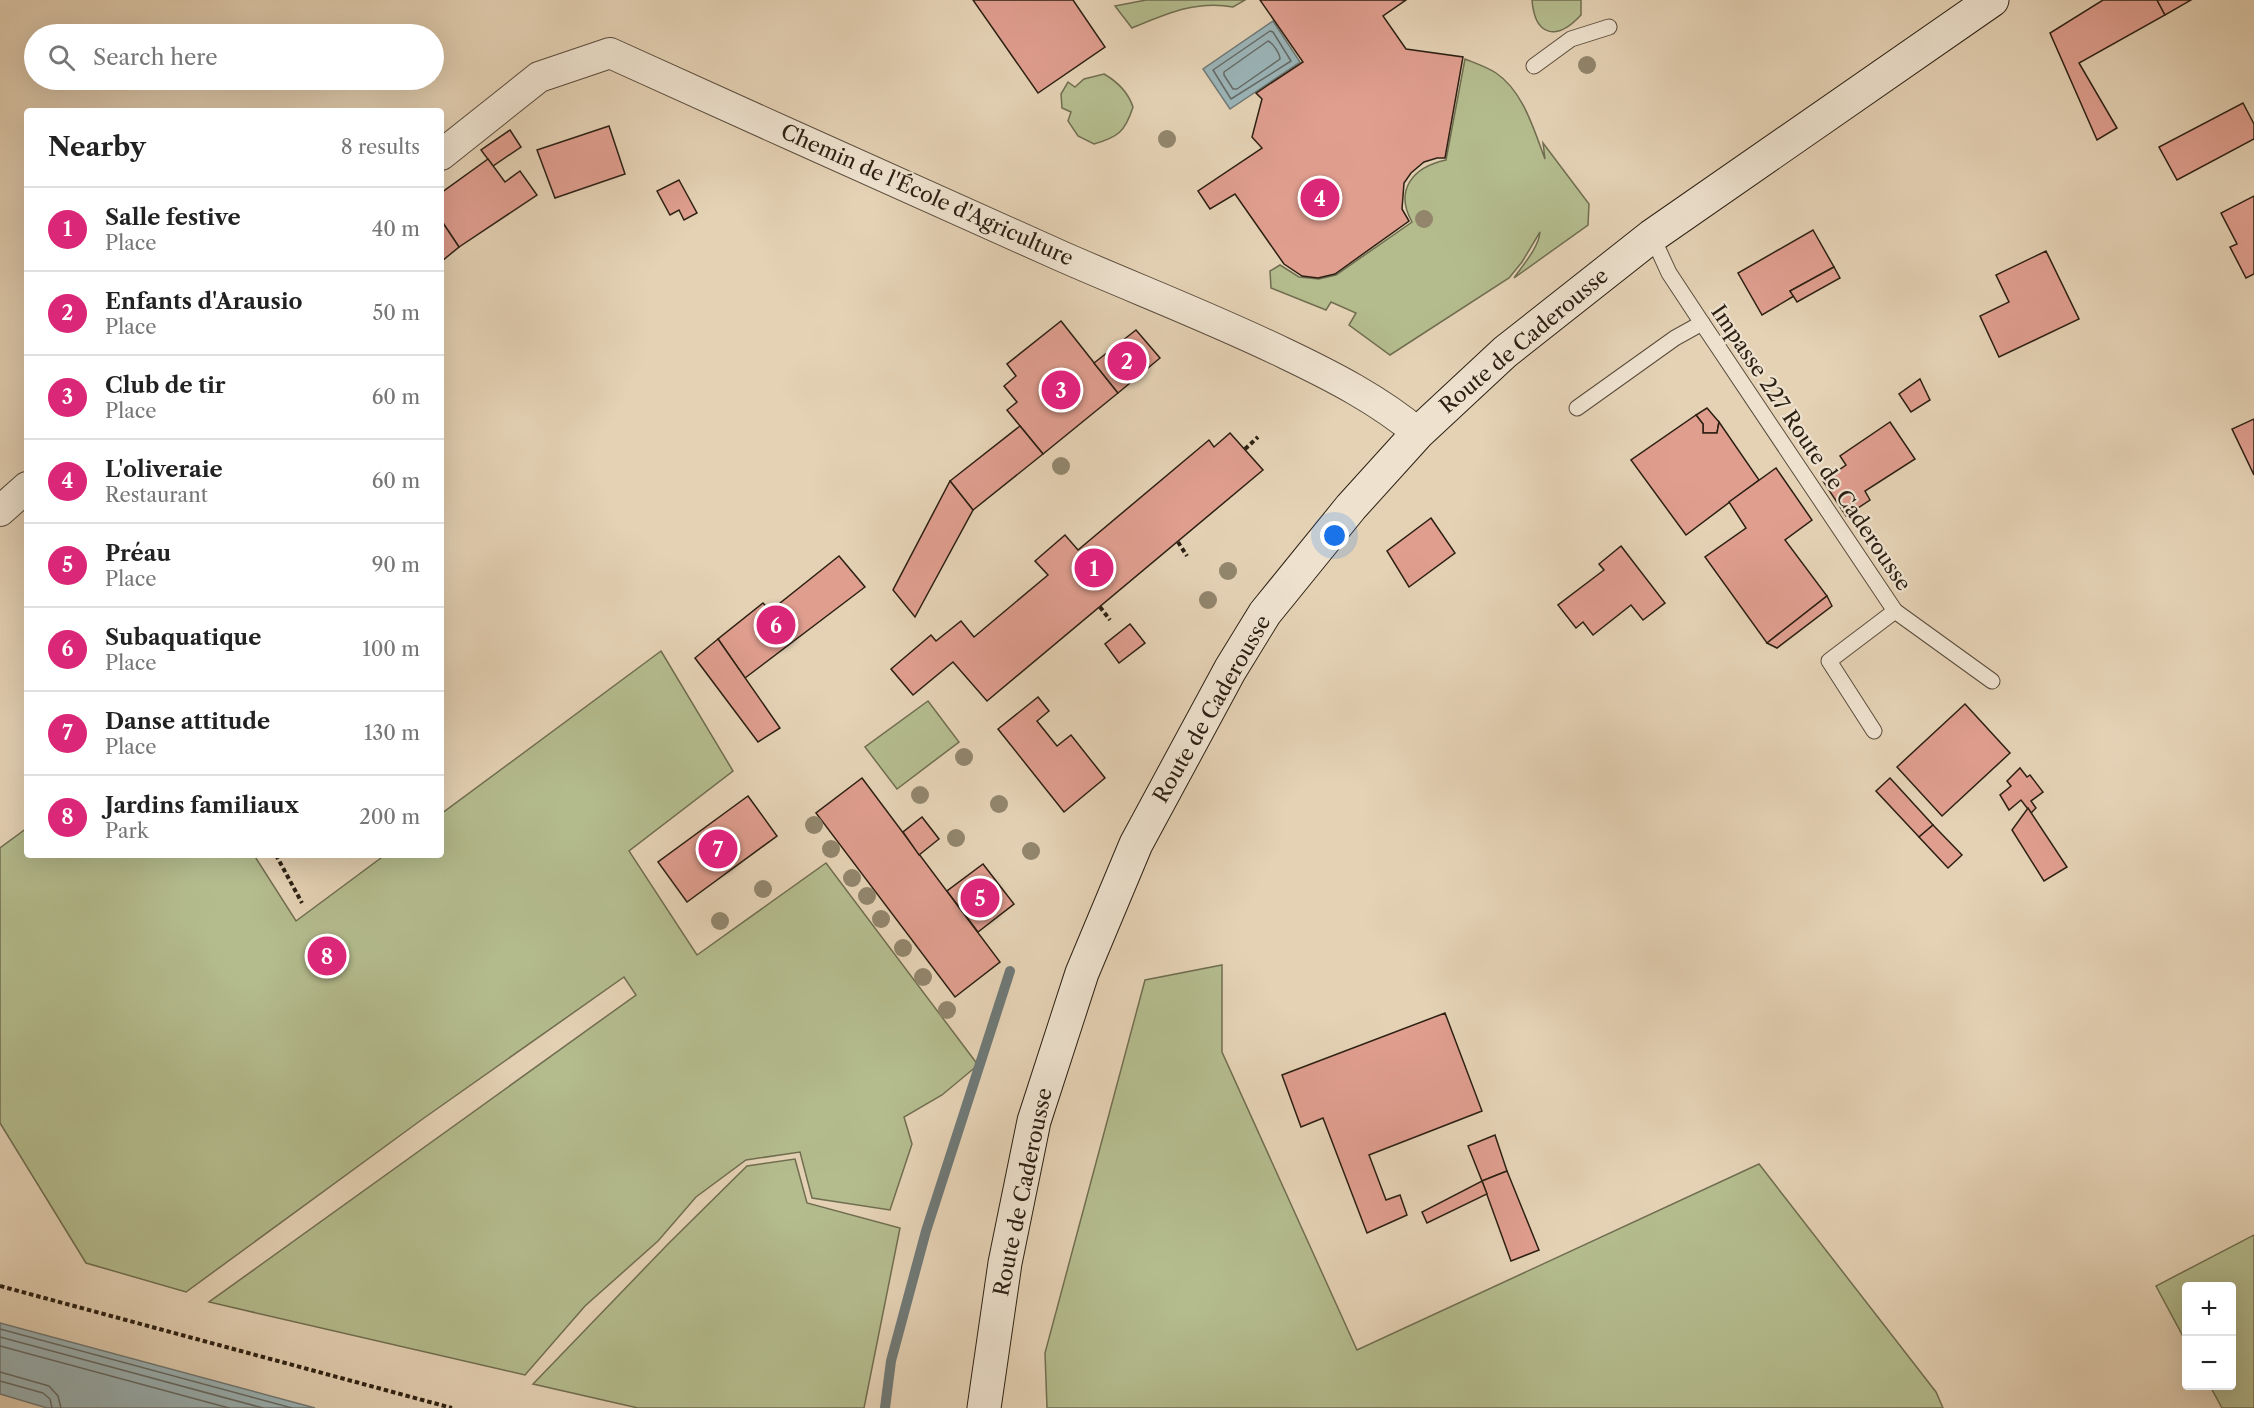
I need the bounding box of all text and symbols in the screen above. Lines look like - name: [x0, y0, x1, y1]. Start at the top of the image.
- search box: [24, 24, 444, 90]
- icon: search: [45, 41, 78, 74]
- text: Search here: [93, 44, 218, 71]
- street label: Chemin de l'École d'Agriculture: [777, 119, 1077, 271]
- text: Nearby: [48, 131, 146, 163]
- text: 8 results: [341, 135, 420, 159]
- pin: 4: [1300, 176, 1340, 220]
- text: Salle festive: [105, 204, 241, 231]
- text: 1: [63, 217, 72, 241]
- text: 40 m: [372, 217, 420, 241]
- text: Place: [105, 231, 156, 255]
- street label: Route de Caderousse: [1434, 263, 1613, 418]
- text: Enfants d'Arausio: [105, 288, 303, 315]
- street label: Impasse 227 Route de Caderousse: [1706, 300, 1917, 595]
- text: 2: [62, 301, 73, 325]
- text: 50 m: [373, 301, 420, 325]
- text: Place: [105, 315, 156, 339]
- pin: 2: [1108, 338, 1146, 384]
- pin: 3: [1042, 368, 1080, 412]
- text: Club de tir: [105, 372, 226, 399]
- text: 3: [62, 385, 73, 409]
- text: 60 m: [372, 385, 420, 409]
- text: Place: [105, 399, 156, 423]
- text: L'oliveraie: [105, 456, 223, 483]
- text: 4: [62, 469, 73, 493]
- text: 60 m: [372, 469, 420, 493]
- text: Restaurant: [105, 483, 208, 507]
- your location: [1320, 521, 1349, 550]
- text: Préau: [105, 540, 171, 567]
- pin: 1: [1074, 546, 1114, 590]
- text: 5: [62, 553, 73, 577]
- text: 90 m: [372, 553, 420, 577]
- text: Place: [105, 567, 156, 591]
- pin: 6: [756, 602, 796, 648]
- street label: Route de Caderousse: [1148, 611, 1275, 807]
- text: Subaquatique: [105, 624, 261, 651]
- text: 6: [62, 637, 73, 661]
- text: 100 m: [362, 637, 420, 661]
- text: Place: [105, 651, 156, 675]
- text: Danse attitude: [105, 708, 270, 735]
- text: 7: [62, 721, 73, 745]
- text: 130 m: [364, 721, 420, 745]
- text: Place: [105, 735, 156, 759]
- text: Jardins familiaux: [105, 792, 299, 819]
- text: 8: [61, 805, 74, 829]
- text: 200 m: [359, 805, 420, 829]
- text: Park: [105, 819, 148, 843]
- pin: 7: [698, 826, 738, 872]
- pin: 5: [960, 876, 1000, 920]
- pin: 8: [308, 934, 346, 978]
- street label: Route de Caderousse: [988, 1086, 1057, 1298]
- map controls: [2182, 1282, 2236, 1390]
- button: +: [2182, 1282, 2236, 1336]
- button: −: [2182, 1336, 2236, 1390]

